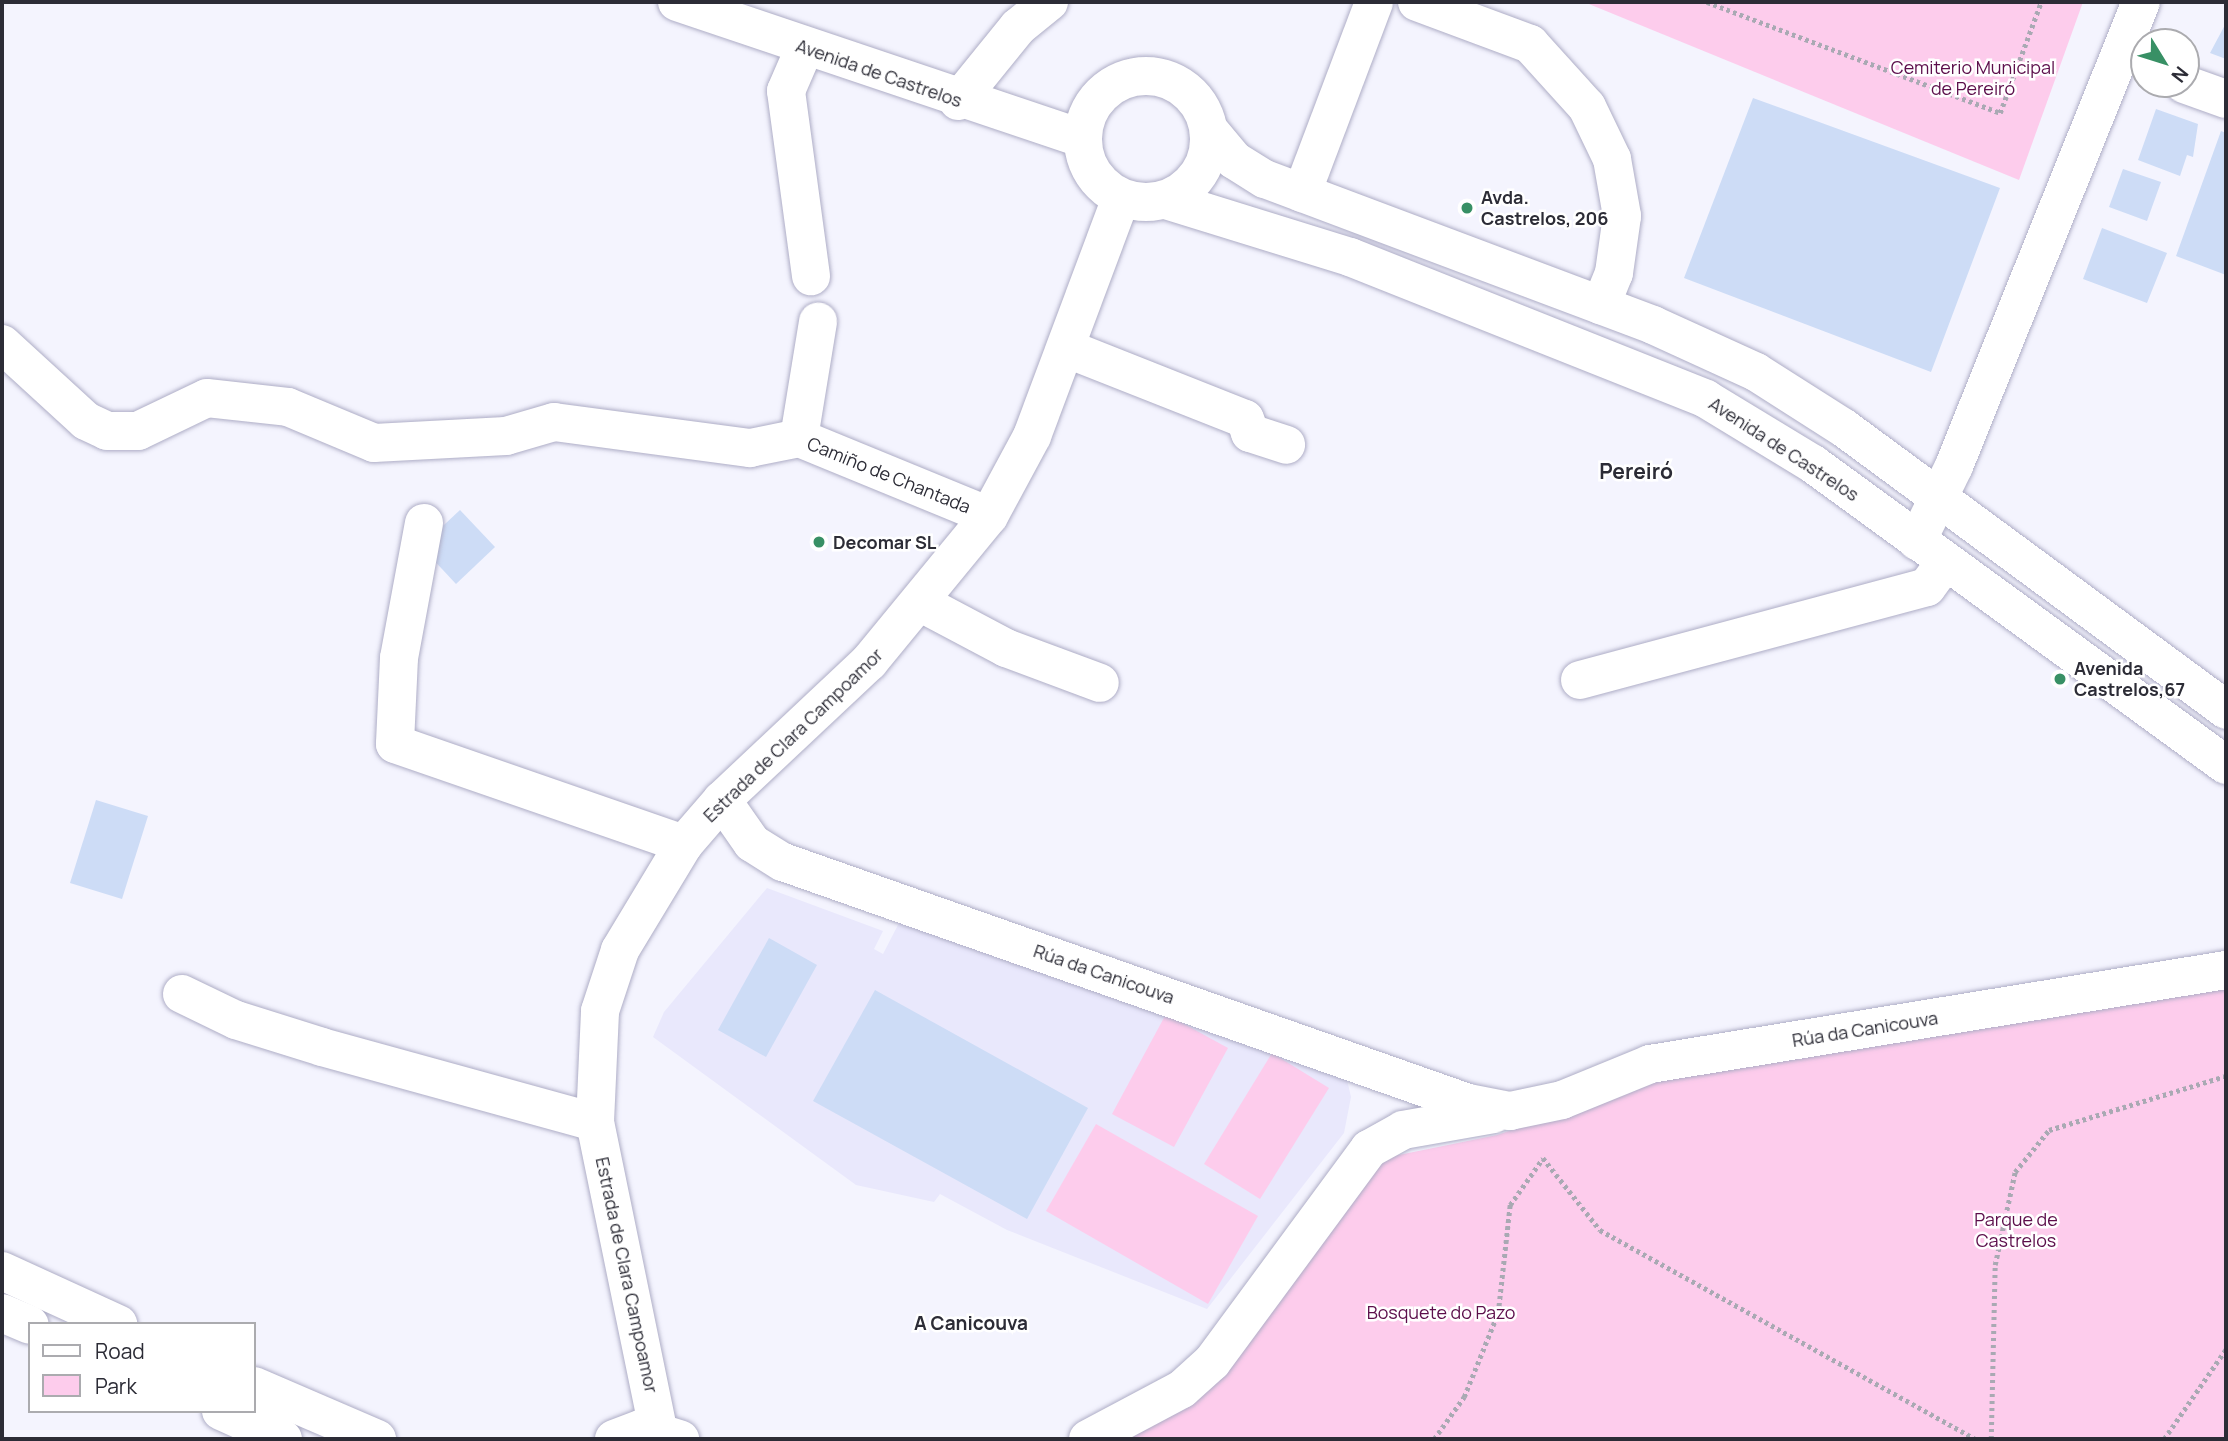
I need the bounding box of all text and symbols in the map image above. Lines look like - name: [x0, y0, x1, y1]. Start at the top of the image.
- north arrow: [2130, 28, 2200, 98]
- street label: Avenida de Castrelos: [793, 34, 965, 112]
- park label: Cemiterio Municipal de Pereiró: [1891, 57, 2055, 100]
- text: N: [2166, 61, 2194, 88]
- place label: Avda. Castrelos, 206: [1481, 187, 1609, 230]
- marker: Avda. Castrelos, 206: [1459, 200, 1475, 216]
- street label: Avenida de Castrelos: [1705, 392, 1863, 506]
- street label: Camiño de Chantada: [804, 432, 974, 518]
- district label: Pereiró: [1599, 458, 1673, 484]
- place label: Decomar SL: [833, 531, 936, 553]
- marker: Decomar SL: [811, 534, 827, 550]
- street label: Estrada de Clara Campoamor: [699, 644, 887, 826]
- place label: Avenida Castrelos,67: [2074, 658, 2185, 700]
- marker: Avenida Castrelos,67: [2052, 671, 2068, 687]
- street label: Rúa da Canicouva: [1031, 940, 1177, 1008]
- street label: Rúa da Canicouva: [1791, 1007, 1939, 1051]
- street label: Estrada de Clara Campoamor: [591, 1155, 663, 1395]
- park label: Parque de Castrelos: [1974, 1209, 2058, 1252]
- park label: Bosquete do Pazo: [1367, 1301, 1515, 1323]
- district label: A Canicouva: [914, 1313, 1028, 1335]
- legend: [28, 1322, 256, 1413]
- text: Road: [95, 1337, 145, 1365]
- text: Park: [95, 1372, 137, 1400]

